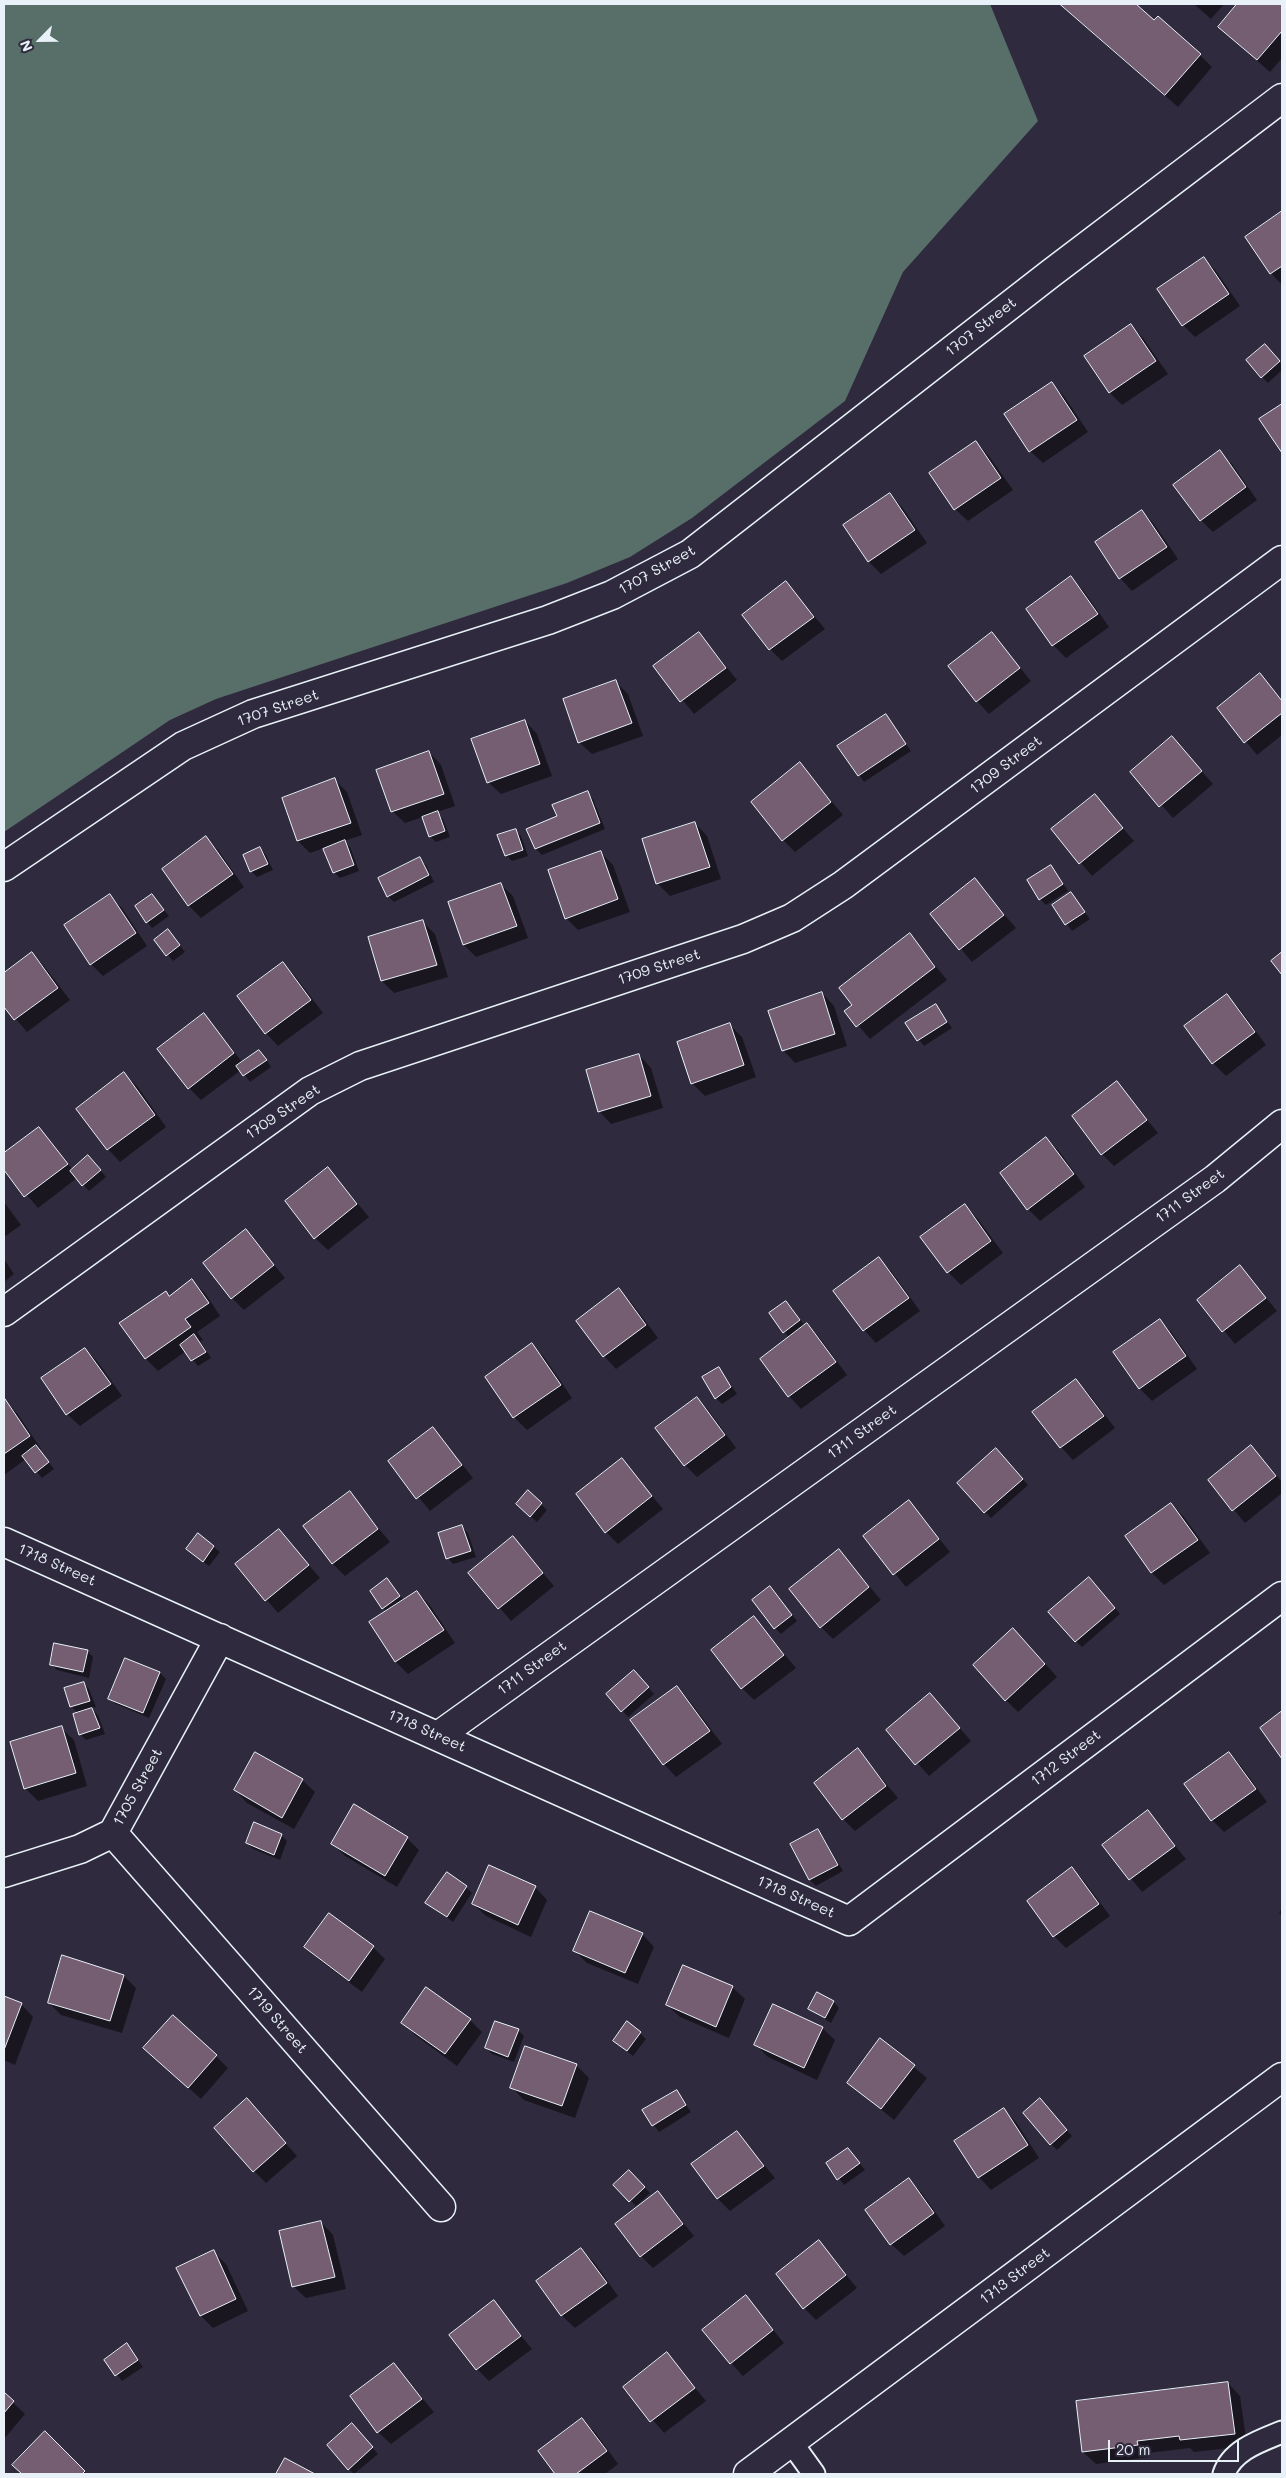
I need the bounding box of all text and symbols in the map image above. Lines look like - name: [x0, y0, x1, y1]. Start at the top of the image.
- north arrow: [15, 15, 65, 65]
- text: N: [15, 37, 37, 55]
- street label: 1707 Street: [942, 294, 1020, 360]
- street label: 1707 Street: [615, 541, 699, 599]
- street label: 1707 Street: [235, 686, 321, 730]
- street label: 1709 Street: [966, 732, 1046, 798]
- street label: 1709 Street: [615, 945, 703, 989]
- street label: 1709 Street: [242, 1081, 324, 1143]
- street label: 1711 Street: [1152, 1165, 1228, 1227]
- street label: 1711 Street: [824, 1401, 900, 1463]
- street label: 1718 Street: [15, 1540, 99, 1590]
- street label: 1711 Street: [494, 1637, 570, 1699]
- street label: 1718 Street: [385, 1706, 469, 1756]
- street label: 1712 Street: [1028, 1726, 1104, 1790]
- street label: 1705 Street: [109, 1745, 167, 1829]
- street label: 1718 Street: [754, 1872, 838, 1922]
- street label: 1719 Street: [243, 1983, 311, 2057]
- street label: 1713 Street: [976, 2244, 1054, 2308]
- scale bar: [1111, 2430, 1242, 2462]
- text: 20 m: [1116, 2439, 1150, 2459]

